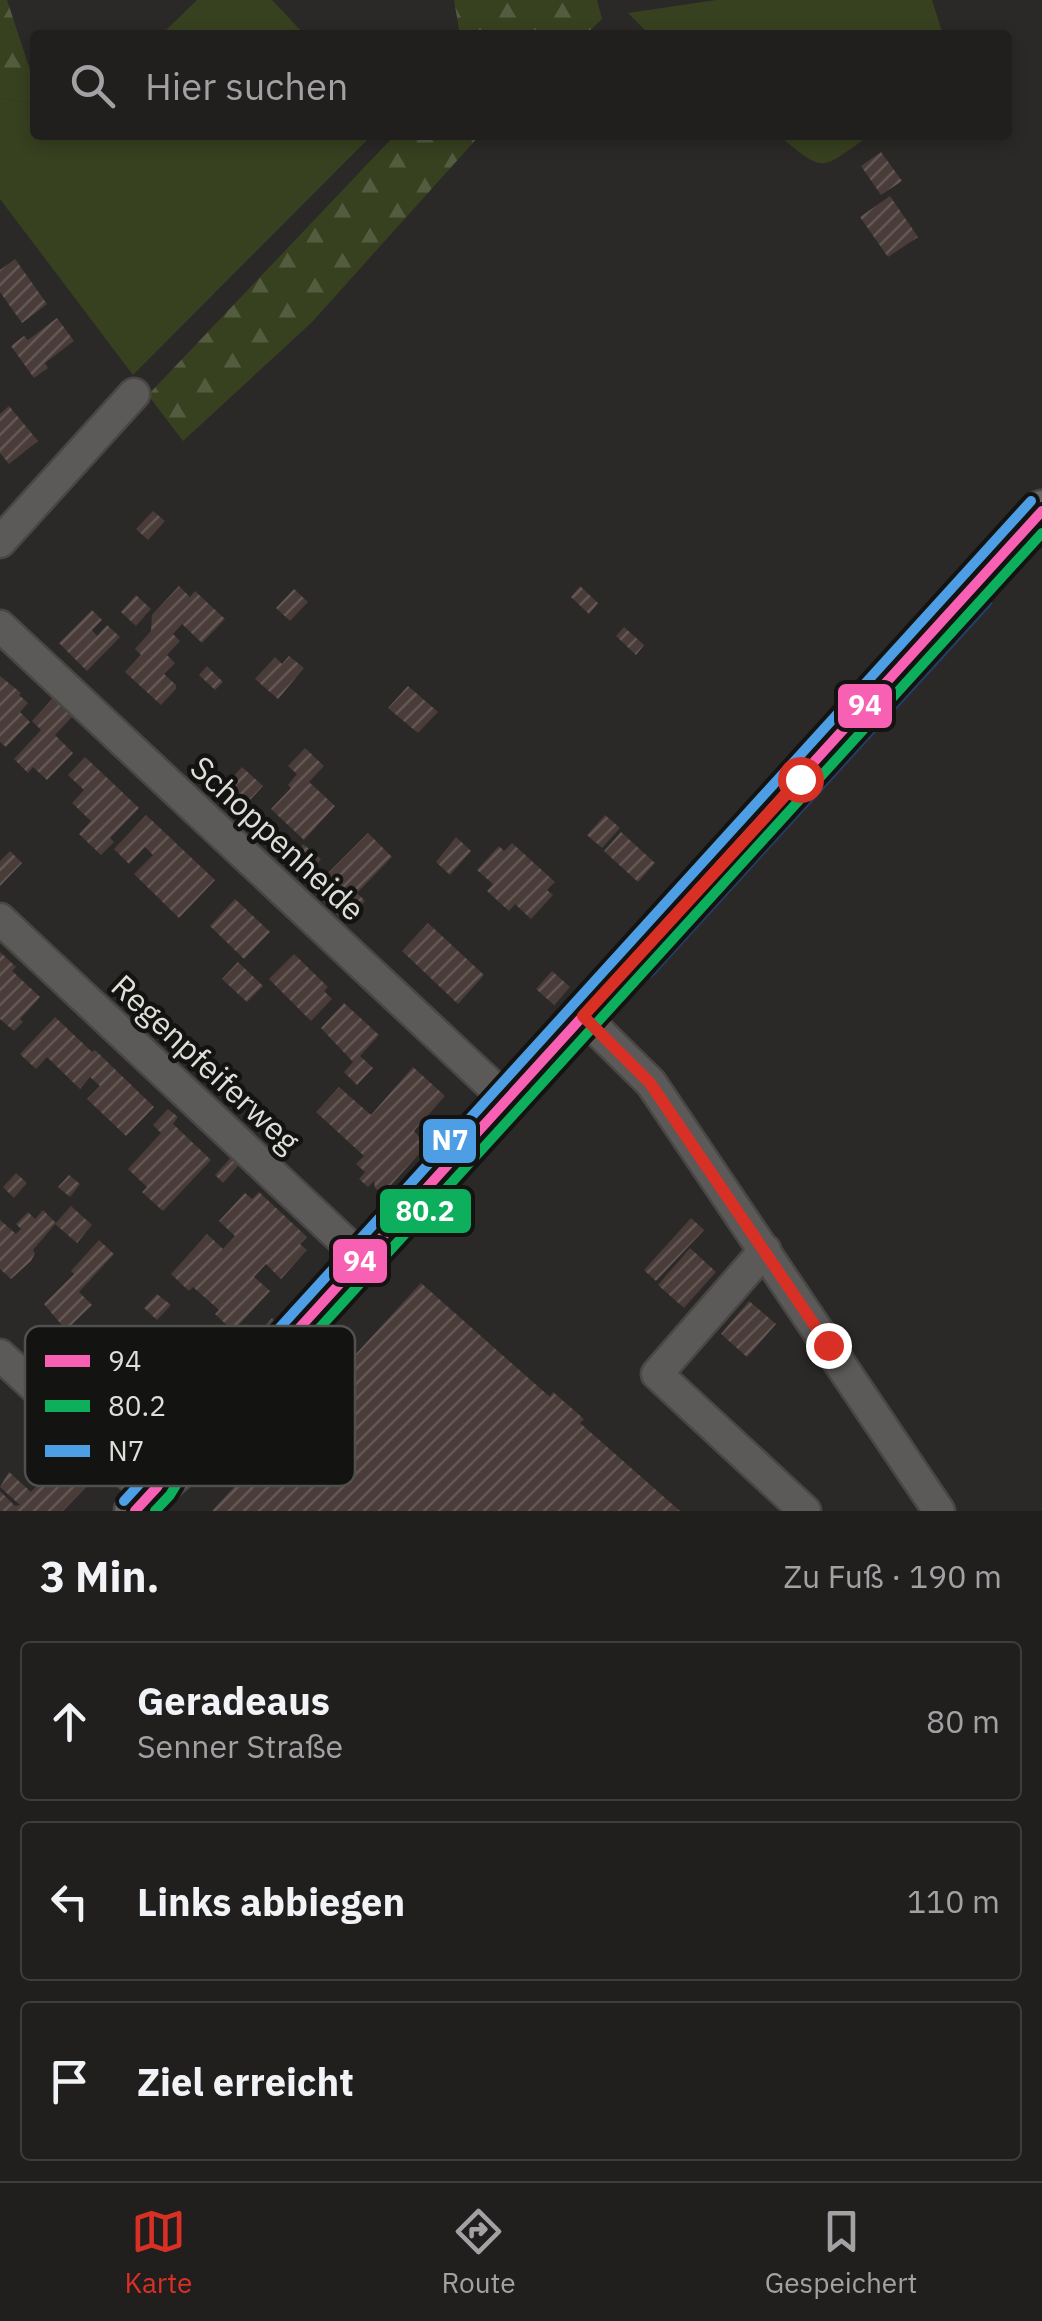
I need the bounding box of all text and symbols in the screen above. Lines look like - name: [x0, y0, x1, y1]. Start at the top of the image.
- search box: [30, 30, 1012, 140]
- icon: search: [65, 58, 120, 113]
- text: Hier suchen: [145, 61, 348, 110]
- line badge: 94: [836, 682, 894, 730]
- text: 94: [848, 686, 882, 723]
- street label: Schoppenheide: [182, 746, 374, 930]
- route start: [778, 757, 824, 803]
- street label: Regenpfeiferweg: [103, 965, 309, 1161]
- line badge: N7: [421, 1117, 478, 1165]
- text: N7: [431, 1121, 469, 1158]
- line badge: 80.2: [378, 1187, 473, 1235]
- text: 80.2: [395, 1192, 455, 1229]
- line badge: 94: [331, 1237, 389, 1285]
- text: 94: [343, 1242, 377, 1279]
- route end: [806, 1323, 852, 1369]
- legend: [25, 1326, 355, 1486]
- text: 94: [108, 1342, 142, 1379]
- text: 80.2: [108, 1387, 166, 1424]
- text: N7: [108, 1432, 145, 1469]
- text: 3 Min.: [40, 1549, 160, 1604]
- text: Zu Fuß · 190 m: [784, 1555, 1002, 1597]
- text: Geradeaus: [137, 1676, 330, 1725]
- icon: ahead: [42, 1694, 97, 1749]
- text: 80 m: [926, 1700, 1000, 1742]
- text: Senner Straße: [137, 1725, 343, 1767]
- icon: left: [42, 1874, 97, 1929]
- text: Links abbiegen: [137, 1877, 405, 1926]
- text: 110 m: [907, 1880, 1000, 1922]
- icon: arrive: [42, 2054, 97, 2109]
- text: Ziel erreicht: [137, 2057, 354, 2106]
- tab: Karte: [125, 2204, 192, 2301]
- tab: Route: [441, 2204, 516, 2301]
- tab: Gespeichert: [765, 2204, 917, 2301]

